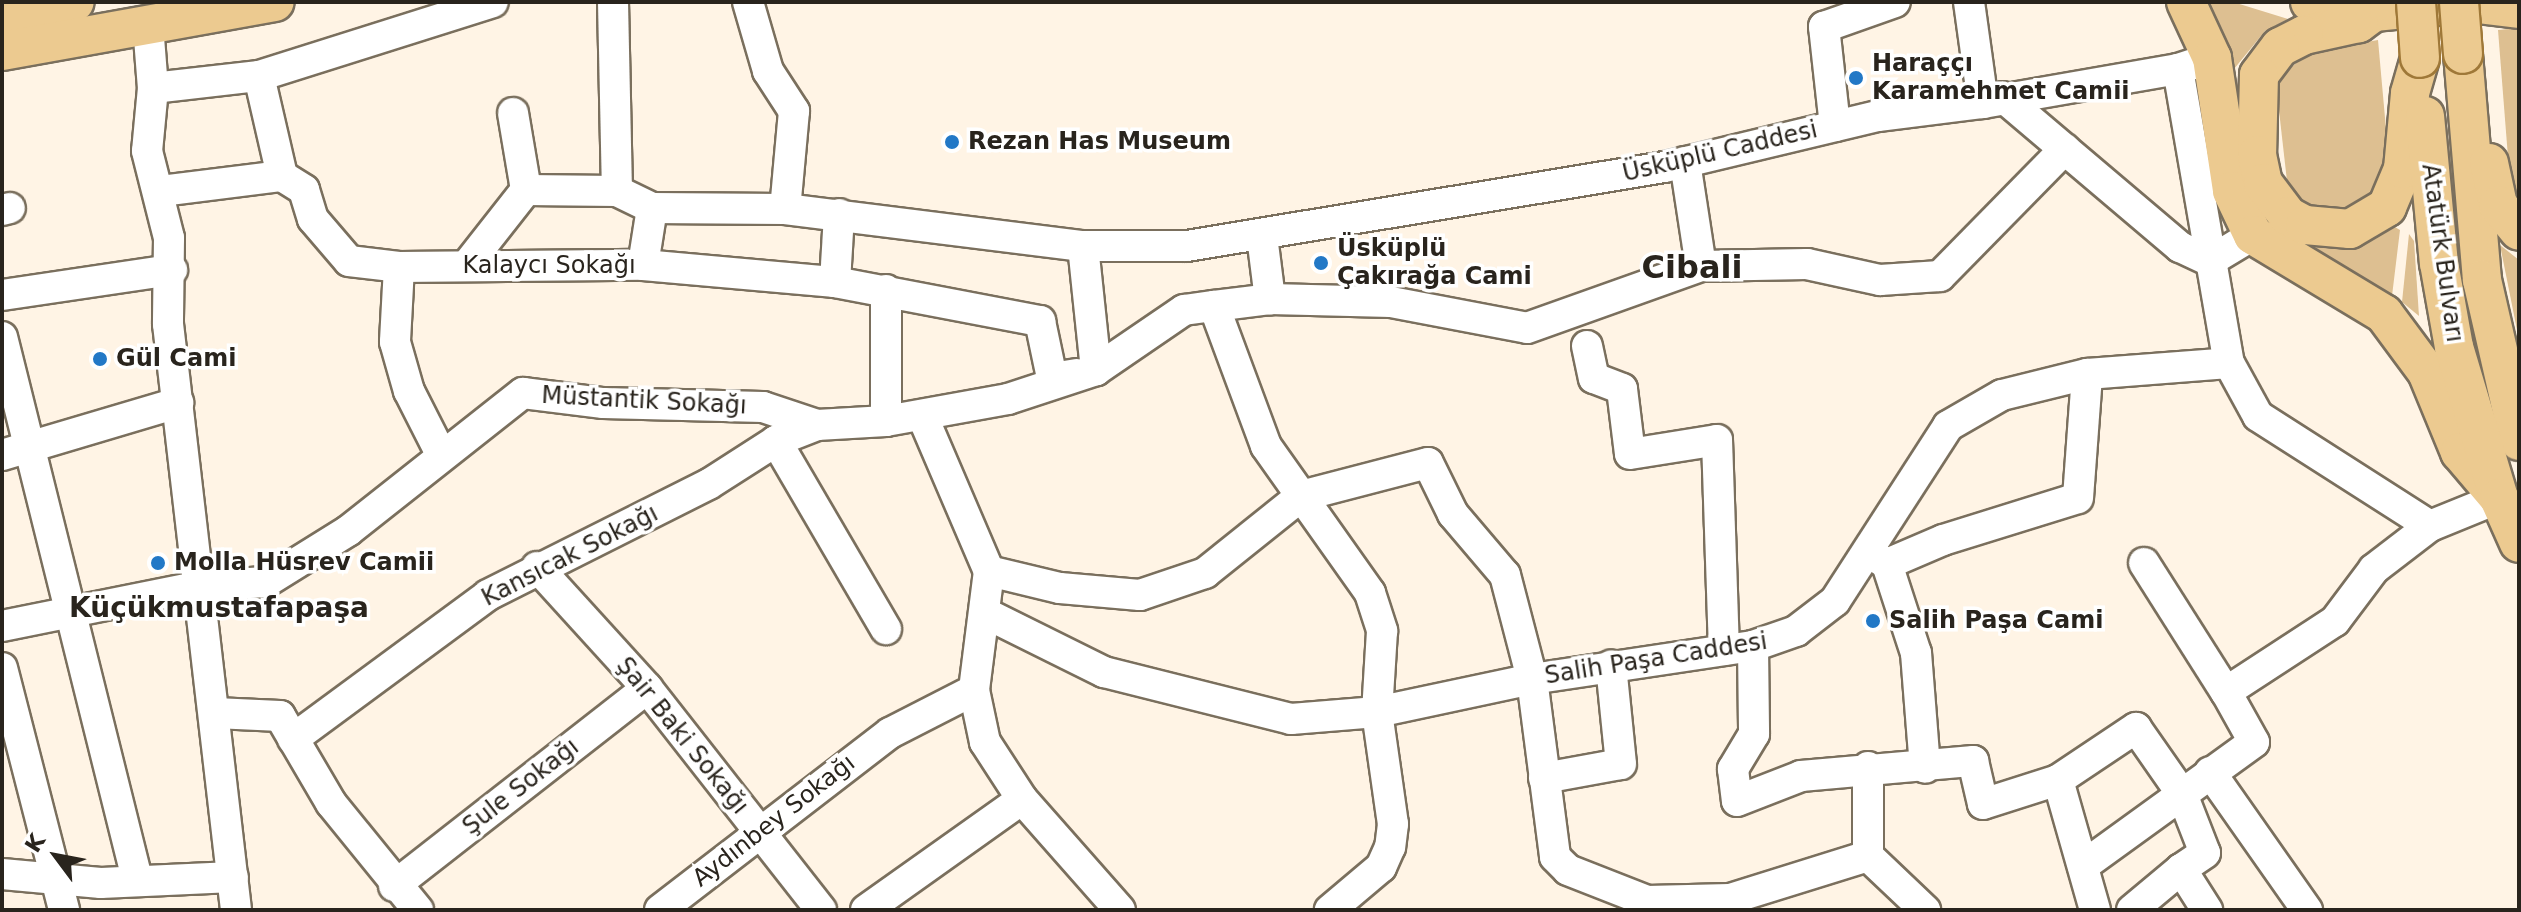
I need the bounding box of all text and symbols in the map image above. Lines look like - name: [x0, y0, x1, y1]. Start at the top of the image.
- place label: Haraççı Karamehmet Camii: [1872, 50, 2130, 106]
- marker: Haraççı Karamehmet Camii: [1847, 69, 1865, 87]
- street label: Üsküplü Caddesi: [1620, 116, 1820, 188]
- place label: Rezan Has Museum: [968, 128, 1231, 156]
- marker: Rezan Has Museum: [943, 133, 961, 151]
- street label: Atatürk Bulvarı: [2415, 162, 2469, 344]
- place label: Üsküplü Çakırağa Cami: [1337, 235, 1532, 291]
- district label: Cibali: [1642, 248, 1742, 286]
- street label: Kalaycı Sokağı: [462, 252, 636, 280]
- marker: Üsküplü Çakırağa Cami: [1312, 254, 1330, 272]
- place label: Gül Cami: [116, 345, 236, 373]
- marker: Gül Cami: [91, 350, 109, 368]
- street label: Müstantik Sokağı: [541, 381, 747, 421]
- street label: Kansıcak Sokağı: [477, 499, 663, 613]
- place label: Molla Hüsrev Camii: [174, 549, 434, 577]
- marker: Molla Hüsrev Camii: [149, 554, 167, 572]
- district label: Küçükmustafapaşa: [69, 591, 369, 625]
- place label: Salih Paşa Cami: [1889, 607, 2103, 635]
- marker: Salih Paşa Cami: [1864, 612, 1882, 630]
- street label: Salih Paşa Caddesi: [1543, 627, 1769, 691]
- street label: Şair Baki Sokağı: [610, 652, 754, 820]
- street label: Şule Sokağı: [457, 733, 585, 841]
- street label: Aydınbey Sokağı: [687, 749, 861, 893]
- north arrow: [16, 816, 96, 896]
- text: K: [20, 829, 50, 857]

